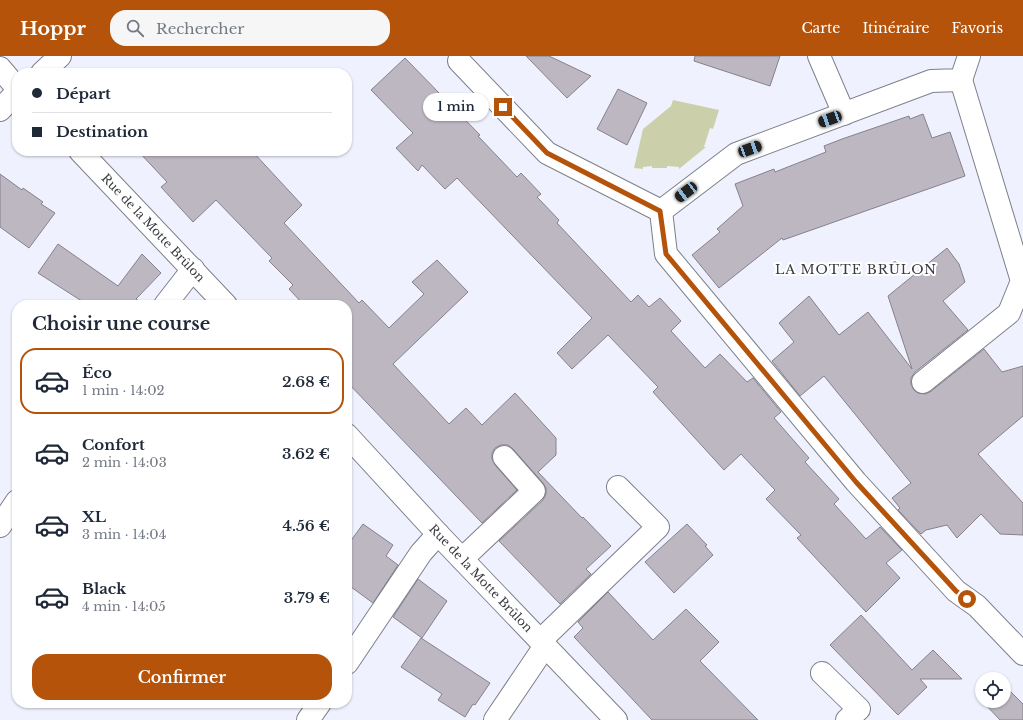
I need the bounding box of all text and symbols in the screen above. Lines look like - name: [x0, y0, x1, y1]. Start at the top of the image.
- search box: [110, 10, 390, 46]
- text: Hoppr: [20, 17, 86, 40]
- icon: search: [124, 17, 146, 39]
- text: Rechercher: [156, 19, 244, 38]
- text: Carte: [801, 19, 840, 37]
- text: Itinéraire: [862, 19, 929, 37]
- text: Favoris: [951, 19, 1003, 37]
- text: Départ: [56, 84, 111, 103]
- callout: 1 min: [423, 93, 489, 121]
- text: 1 min: [437, 98, 475, 115]
- route end: [494, 98, 512, 116]
- car: [817, 109, 843, 129]
- text: Destination: [56, 122, 148, 141]
- car: [737, 139, 763, 159]
- street label: Rue de la Motte Brûlon: [99, 170, 208, 285]
- car: [673, 180, 699, 204]
- district label: LA MOTTE BRÛLON: [775, 261, 937, 278]
- text: Choisir une course: [32, 313, 210, 335]
- icon: car: [34, 363, 70, 399]
- text: Éco: [82, 363, 112, 382]
- text: 2.68 €: [282, 372, 330, 391]
- text: 1 min · 14:02: [82, 382, 164, 399]
- icon: car: [34, 435, 70, 471]
- text: Confort: [82, 435, 145, 454]
- text: 3.62 €: [282, 444, 330, 463]
- text: 2 min · 14:03: [82, 454, 167, 471]
- icon: car: [34, 507, 70, 543]
- text: XL: [82, 507, 106, 526]
- text: 4.56 €: [282, 516, 330, 535]
- street label: Rue de la Motte Brûlon: [426, 521, 536, 635]
- text: 3 min · 14:04: [82, 526, 166, 543]
- icon: car: [34, 579, 70, 615]
- text: Black: [82, 579, 126, 598]
- text: 3.79 €: [284, 588, 330, 607]
- route start: [958, 590, 976, 608]
- text: 4 min · 14:05: [82, 598, 166, 615]
- button: Confirmer: [32, 654, 332, 700]
- map controls: [975, 672, 1011, 708]
- button: locate: [975, 672, 1011, 708]

